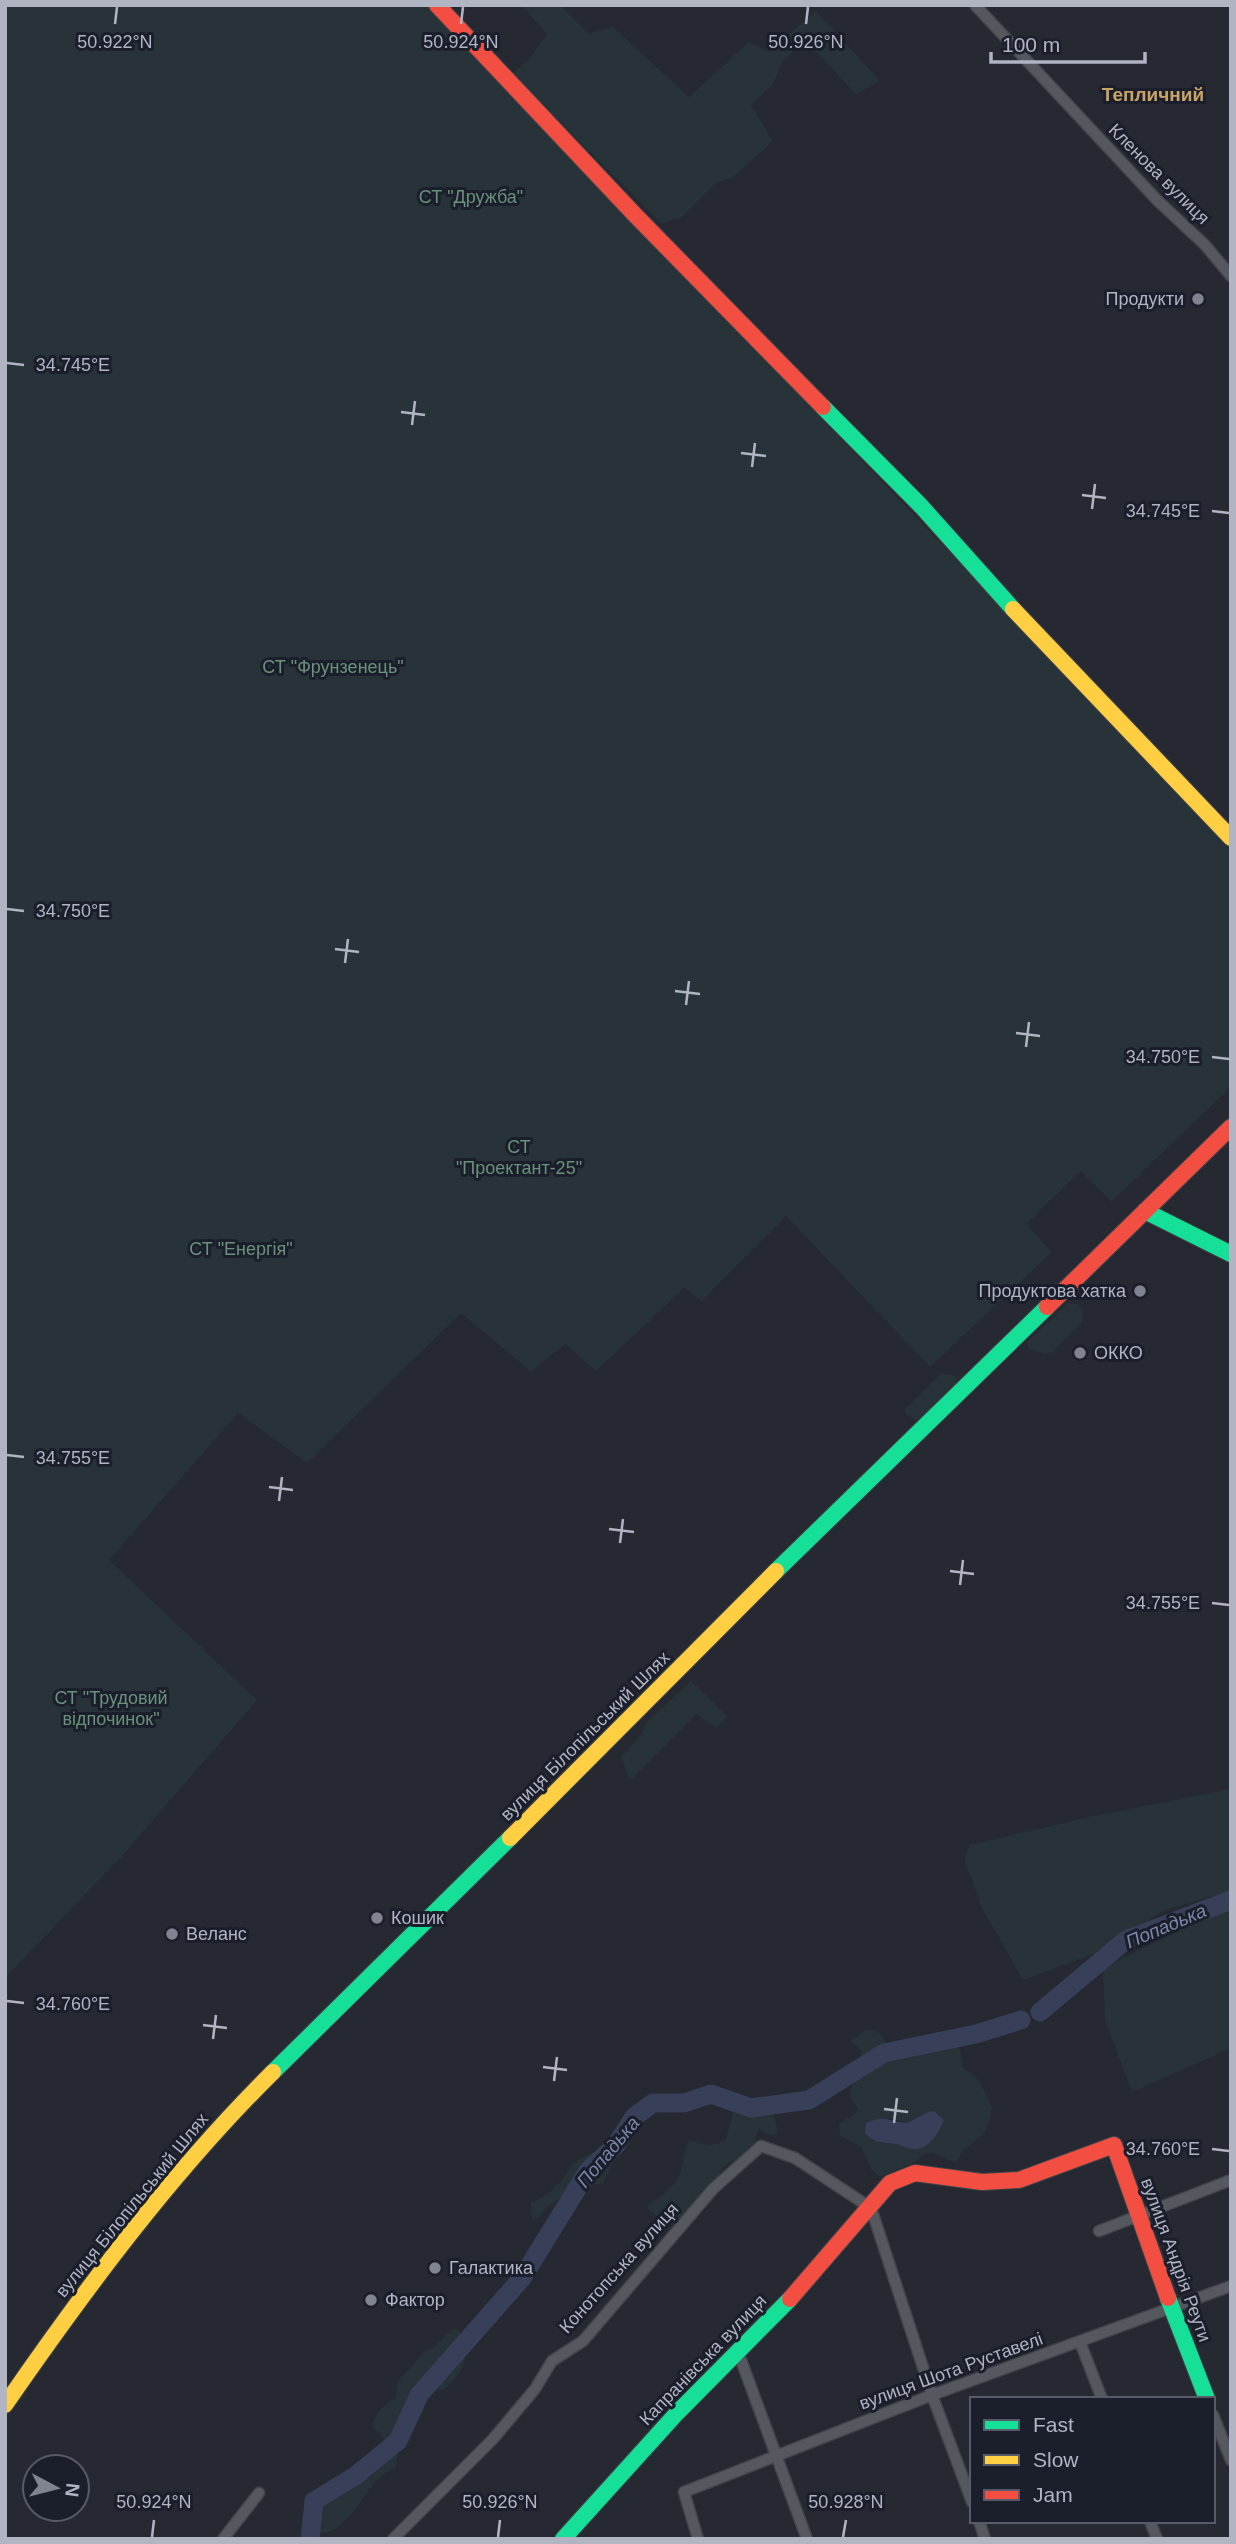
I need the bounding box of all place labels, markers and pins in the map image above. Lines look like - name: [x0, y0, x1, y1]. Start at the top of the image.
- place label: Продукти: [1106, 289, 1184, 309]
- marker: Продукти: [1190, 291, 1206, 307]
- place label: Продуктова хатка: [978, 1281, 1127, 1301]
- marker: Продуктова хатка: [1132, 1283, 1148, 1299]
- place label: ОККО: [1094, 1343, 1143, 1363]
- marker: ОККО: [1072, 1345, 1088, 1361]
- place label: Кошик: [391, 1908, 444, 1928]
- marker: Кошик: [369, 1910, 385, 1926]
- place label: Веланс: [186, 1924, 247, 1944]
- marker: Веланс: [164, 1926, 180, 1942]
- place label: Галактика: [449, 2258, 534, 2278]
- marker: Галактика: [427, 2260, 443, 2276]
- place label: Фактор: [385, 2290, 445, 2310]
- marker: Фактор: [363, 2292, 379, 2308]

